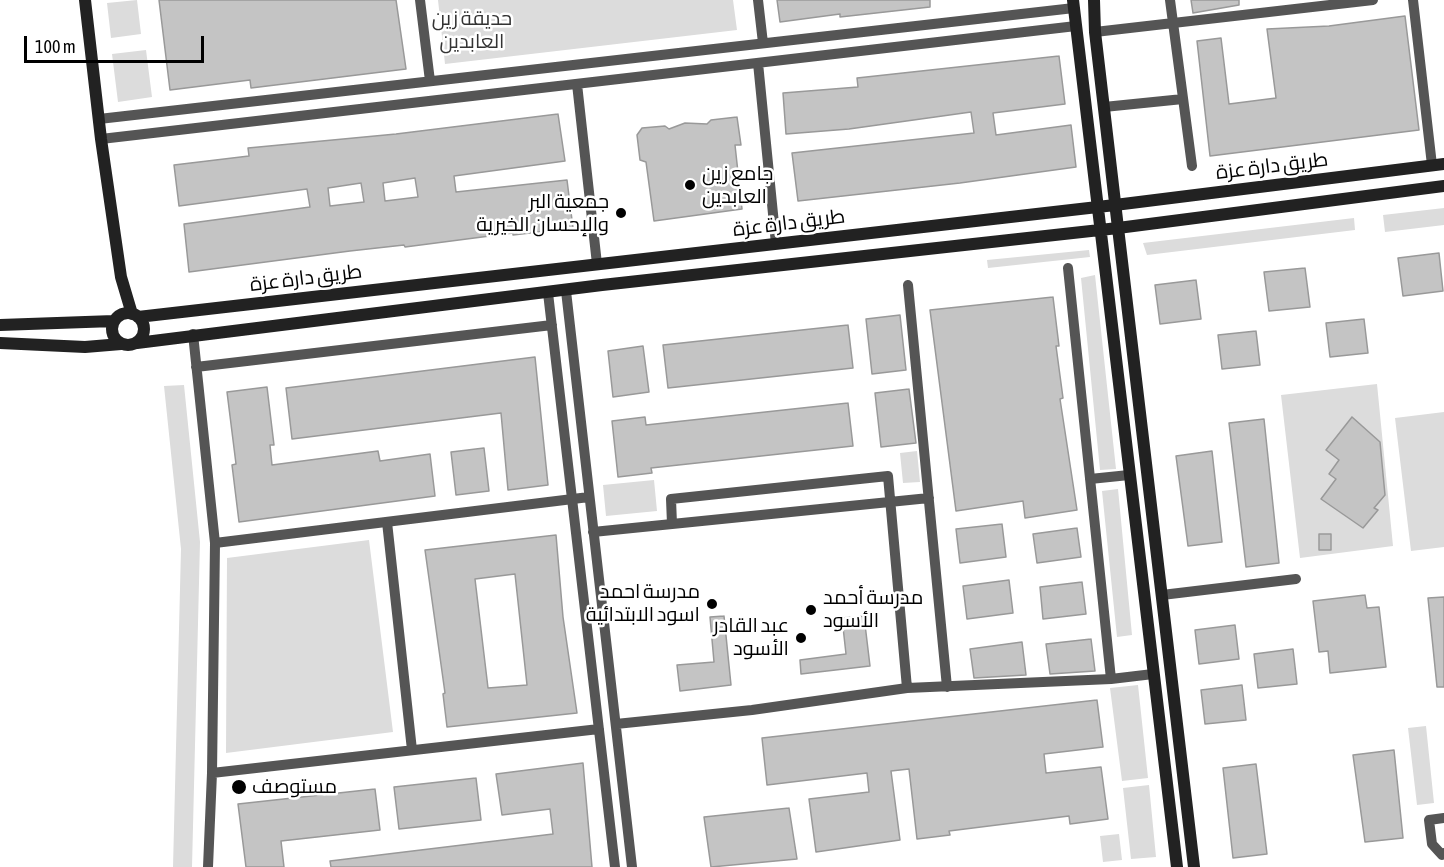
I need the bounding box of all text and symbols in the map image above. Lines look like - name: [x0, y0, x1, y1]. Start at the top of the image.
- park label: حديقة زين العابدين: [432, 7, 512, 54]
- scale bar: [27, 24, 207, 62]
- text: 100 m: [35, 36, 76, 57]
- street label: طريق دارة عزة: [1215, 147, 1329, 185]
- place label: جامع زين العابدين: [702, 162, 773, 209]
- marker: جامع زين العابدين: [683, 178, 697, 192]
- place label: جمعية البر والإحسان الخيرية: [476, 190, 609, 237]
- street label: طريق دارة عزة: [732, 204, 846, 242]
- marker: جمعية البر والإحسان الخيرية: [614, 206, 628, 220]
- street label: طريق دارة عزة: [249, 259, 363, 297]
- place label: مدرسة احمد اسود الابتدائية: [586, 580, 700, 627]
- place label: مدرسة أحمد الأسود: [823, 586, 923, 633]
- marker: مدرسة احمد اسود الابتدائية: [705, 597, 719, 611]
- marker: مدرسة أحمد الأسود: [804, 603, 818, 617]
- place label: عبد القادر الأسود: [713, 614, 789, 661]
- marker: عبد القادر الأسود: [794, 631, 808, 645]
- place label: مستوصف: [252, 775, 337, 799]
- marker: مستوصف: [230, 778, 248, 796]

